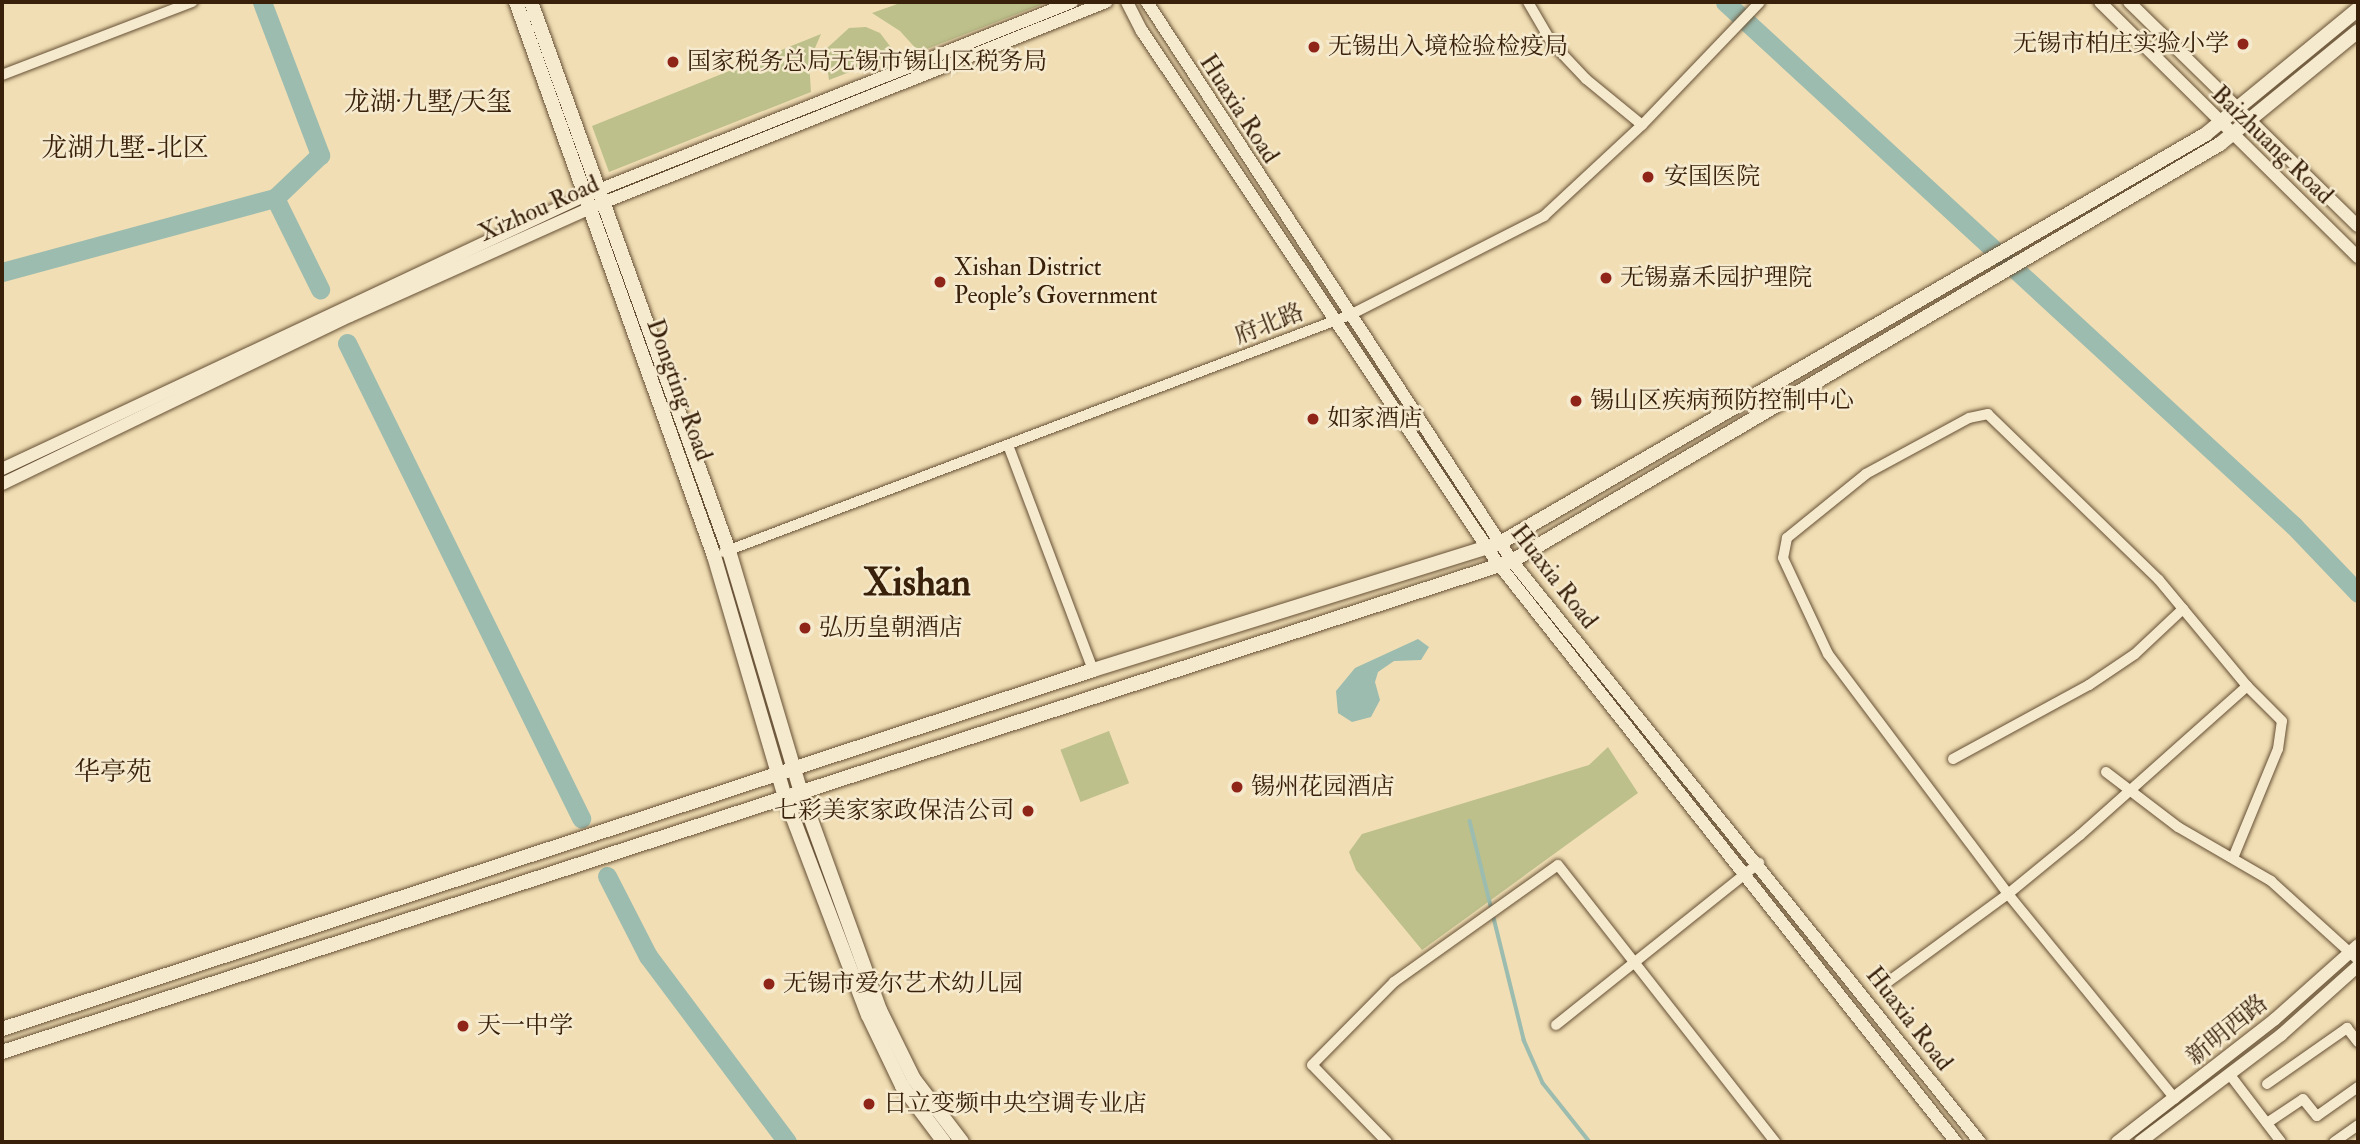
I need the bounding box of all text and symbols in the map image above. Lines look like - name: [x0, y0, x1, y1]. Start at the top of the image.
- place label: 无锡市柏庄实验小学: [2013, 30, 2229, 58]
- place label: 无锡出入境检验检疫局: [1328, 33, 1568, 61]
- marker: 无锡市柏庄实验小学: [2235, 36, 2251, 52]
- marker: 无锡出入境检验检疫局: [1306, 39, 1322, 55]
- place label: 国家税务总局无锡市锡山区税务局: [687, 48, 1047, 76]
- street label: Huaxia Road: [1193, 49, 1285, 169]
- marker: 国家税务总局无锡市锡山区税务局: [665, 54, 681, 70]
- street label: Baizhuang Road: [2205, 80, 2339, 210]
- district label: 龙湖·九墅/天玺: [344, 87, 512, 119]
- district label: 龙湖九墅-北区: [42, 133, 208, 165]
- place label: 安国医院: [1664, 163, 1760, 191]
- marker: 安国医院: [1638, 167, 1658, 187]
- street label: Xizhou Road: [475, 170, 603, 248]
- place label: Xishan District People's Government: [954, 254, 1158, 310]
- place label: 无锡嘉禾园护理院: [1620, 264, 1812, 292]
- marker: 无锡嘉禾园护理院: [1598, 270, 1614, 286]
- marker: Xishan District People's Government: [932, 274, 948, 290]
- street label: 府北路: [1230, 298, 1308, 350]
- street label: Dongting Road: [640, 315, 718, 465]
- place label: 锡山区疾病预防控制中心: [1590, 387, 1854, 415]
- marker: 锡山区疾病预防控制中心: [1568, 393, 1584, 409]
- place label: 如家酒店: [1327, 405, 1423, 433]
- marker: 如家酒店: [1305, 411, 1321, 427]
- street label: Huaxia Road: [1505, 519, 1603, 635]
- district label: Xishan: [863, 561, 971, 607]
- place label: 弘历皇朝酒店: [819, 614, 963, 642]
- marker: 弘历皇朝酒店: [797, 620, 813, 636]
- district label: 华亭苑: [74, 757, 152, 789]
- place label: 锡州花园酒店: [1251, 773, 1395, 801]
- marker: 锡州花园酒店: [1229, 779, 1245, 795]
- place label: 七彩美家家政保洁公司: [774, 797, 1014, 825]
- marker: 七彩美家家政保洁公司: [1020, 803, 1036, 819]
- street label: Huaxia Road: [1860, 961, 1958, 1077]
- place label: 无锡市爱尔艺术幼儿园: [783, 970, 1023, 998]
- marker: 无锡市爱尔艺术幼儿园: [761, 976, 777, 992]
- street label: 新明西路: [2181, 989, 2273, 1071]
- place label: 天一中学: [477, 1012, 573, 1040]
- marker: 天一中学: [455, 1018, 471, 1034]
- place label: 日立变频中央空调专业店: [883, 1090, 1147, 1118]
- marker: 日立变频中央空调专业店: [861, 1096, 877, 1112]

